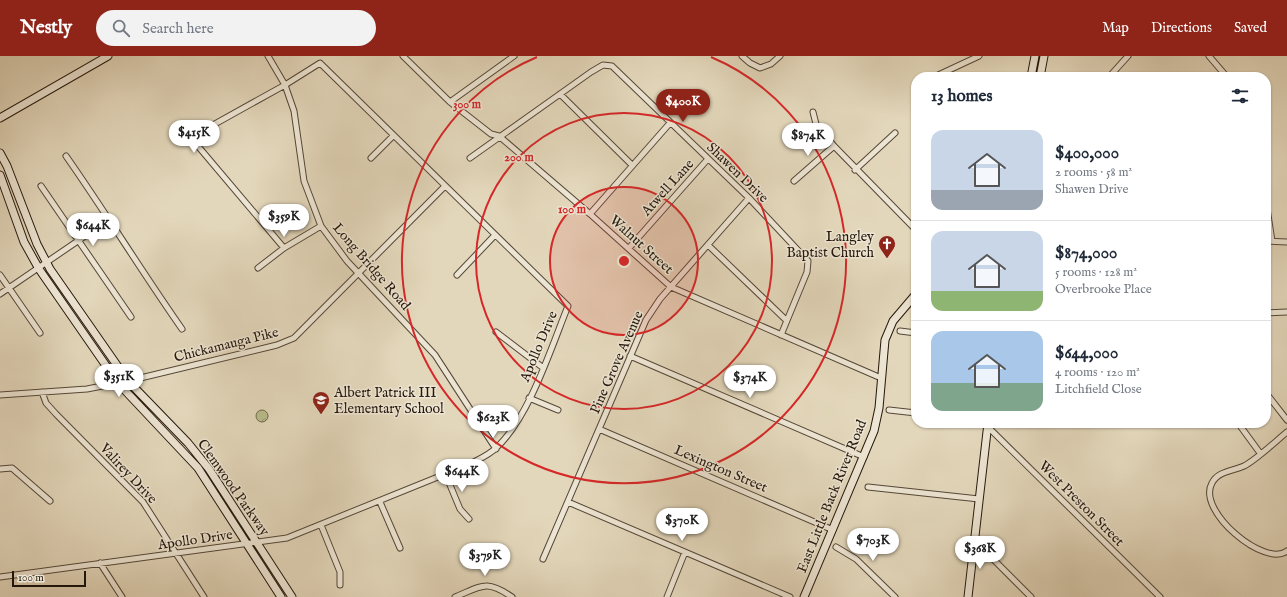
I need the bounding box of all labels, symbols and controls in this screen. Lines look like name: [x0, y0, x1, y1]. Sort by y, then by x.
search box: [96, 10, 376, 46]
text: Nestly: [20, 16, 72, 40]
icon: search: [110, 17, 132, 39]
text: Search here: [142, 19, 214, 38]
text: Map: [1102, 19, 1129, 37]
text: Directions: [1151, 19, 1212, 37]
text: Saved: [1234, 19, 1267, 37]
icon: filters: [1229, 85, 1251, 107]
text: 13 homes: [931, 86, 992, 107]
pin: $400K: [655, 89, 711, 123]
text: $400K: [665, 93, 701, 110]
text: 300 m: [453, 97, 482, 112]
pin: $415K: [166, 120, 222, 154]
pin: $874K: [780, 123, 836, 157]
text: $415K: [178, 124, 210, 141]
text: $874K: [791, 127, 825, 144]
street label: Shawen Drive: [703, 139, 772, 207]
text: $400,000: [1055, 143, 1119, 164]
icon: home: [963, 146, 1011, 194]
text: 200 m: [504, 150, 534, 165]
street label: Atwell Lane: [637, 155, 698, 221]
text: 2 rooms · 58 m²: [1055, 164, 1132, 181]
text: Shawen Drive: [1055, 181, 1129, 198]
text: 100 m: [558, 202, 587, 217]
pin: $359K: [256, 204, 312, 238]
text: $359K: [268, 208, 300, 225]
street label: Walnut Street: [606, 211, 677, 278]
pin: $644K: [65, 213, 121, 247]
text: $644K: [76, 217, 110, 234]
street label: Long Bridge Road: [328, 219, 414, 314]
place label: Langley Baptist Church: [787, 228, 875, 262]
church icon: Langley Baptist Church: [877, 234, 897, 259]
text: $874,000: [1055, 243, 1117, 264]
icon: home: [963, 247, 1011, 295]
centre of rings: [617, 254, 631, 268]
text: 5 rooms · 128 m²: [1055, 264, 1137, 281]
text: Overbrooke Place: [1055, 281, 1152, 298]
street label: Apollo Drive: [516, 308, 562, 386]
street label: Pine Grove Avenue: [586, 308, 648, 417]
street label: Chickamauga Pike: [172, 323, 281, 367]
text: $644,000: [1055, 343, 1118, 364]
icon: home: [963, 347, 1011, 395]
pin: $351K: [91, 364, 147, 398]
text: 4 rooms · 120 m²: [1055, 364, 1140, 381]
pin: $374K: [722, 365, 778, 399]
text: $351K: [103, 368, 135, 385]
text: $374K: [733, 369, 767, 386]
text: Litchfield Close: [1055, 381, 1142, 398]
place label: Albert Patrick III Elementary School: [333, 384, 444, 418]
school or university icon: Albert Patrick III Elementary School: [311, 390, 331, 415]
pin: $623K: [465, 405, 521, 439]
text: $623K: [476, 409, 510, 426]
street label: East Little Back River Road: [793, 417, 871, 576]
street label: Clemwood Parkway: [193, 436, 273, 540]
street label: Valirey Drive: [95, 439, 161, 508]
street label: Lexington Street: [671, 441, 770, 497]
street label: West Preston Street: [1035, 457, 1128, 551]
pin: $644K: [434, 459, 490, 493]
text: $644K: [445, 463, 479, 480]
pin: $370K: [654, 508, 710, 542]
text: $370K: [665, 512, 699, 529]
street label: Apollo Drive: [156, 526, 234, 554]
pin: $703K: [845, 528, 901, 562]
text: $703K: [856, 532, 890, 549]
pin: $368K: [952, 536, 1008, 570]
text: $368K: [964, 540, 996, 557]
pin: $379K: [457, 543, 513, 577]
text: $379K: [468, 547, 502, 564]
scale bar: [12, 569, 86, 588]
text: 100 m: [18, 571, 44, 585]

